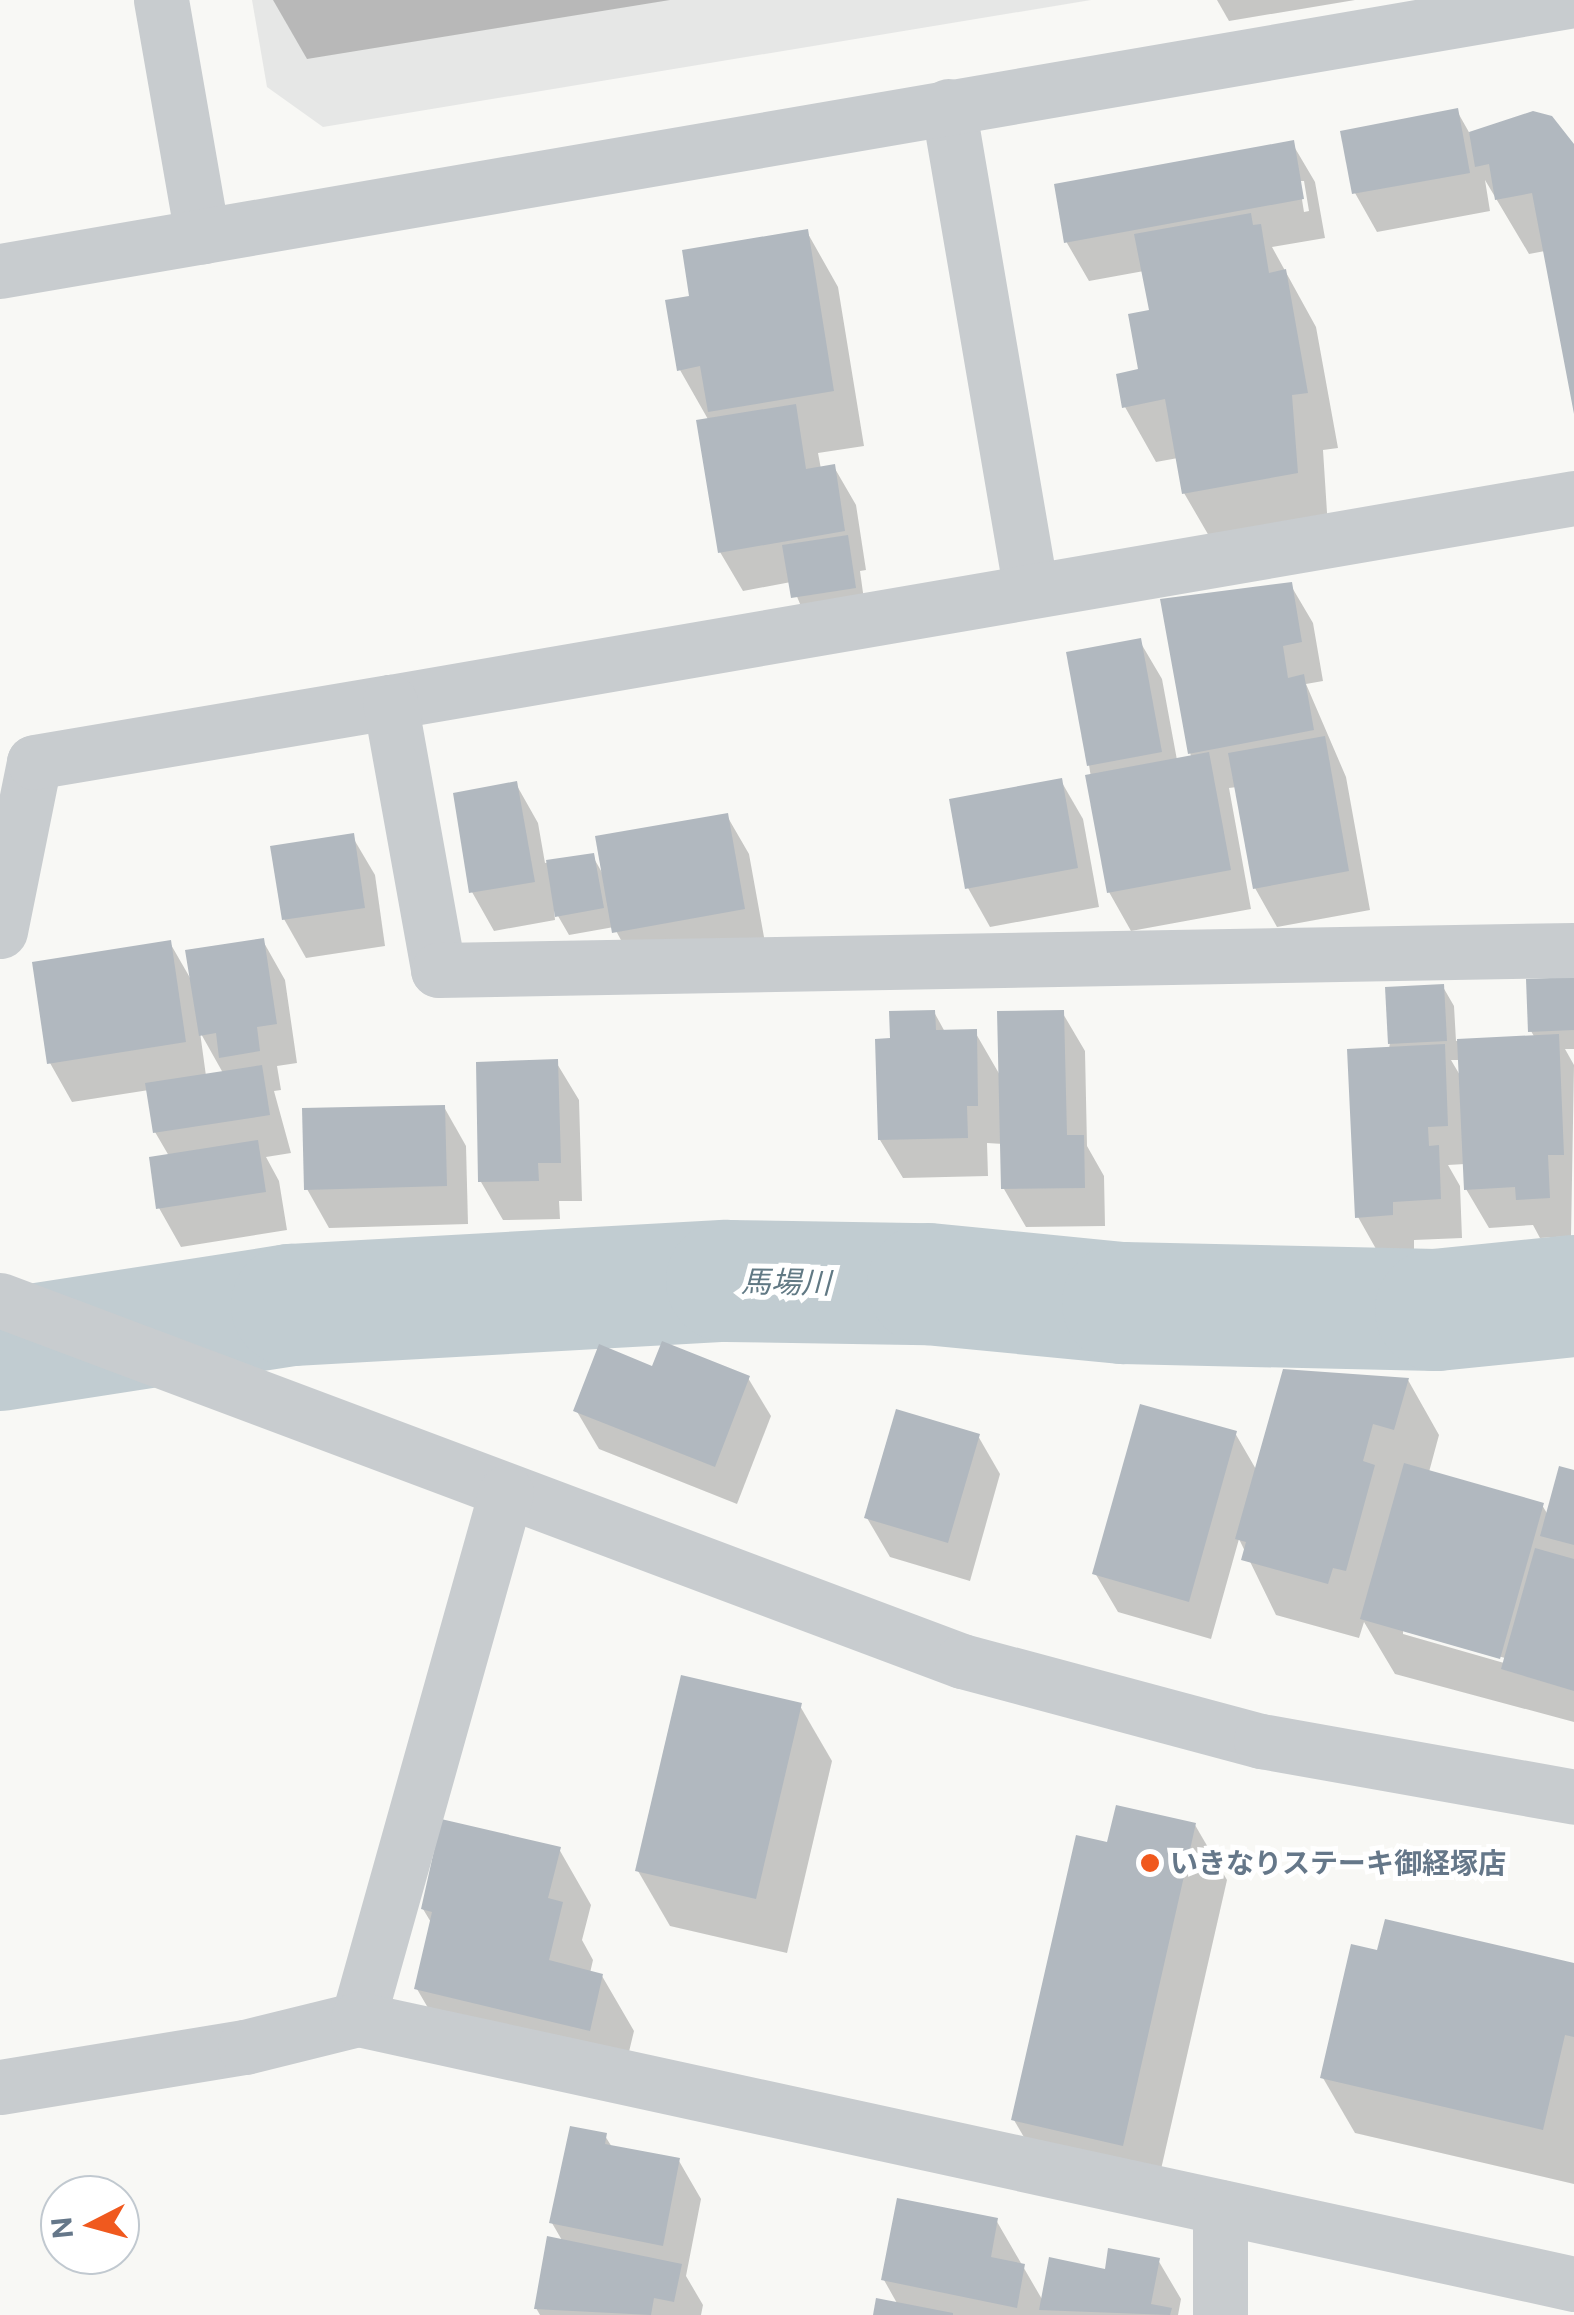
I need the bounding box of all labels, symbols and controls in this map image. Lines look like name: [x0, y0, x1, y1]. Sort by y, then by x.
water label: 馬場川: [741, 1263, 831, 1301]
place label: いきなりステーキ御経塚店: [1170, 1846, 1506, 1880]
marker: いきなりステーキ御経塚店: [1139, 1852, 1161, 1874]
north arrow: [40, 2175, 140, 2275]
text: N: [44, 2215, 79, 2241]

